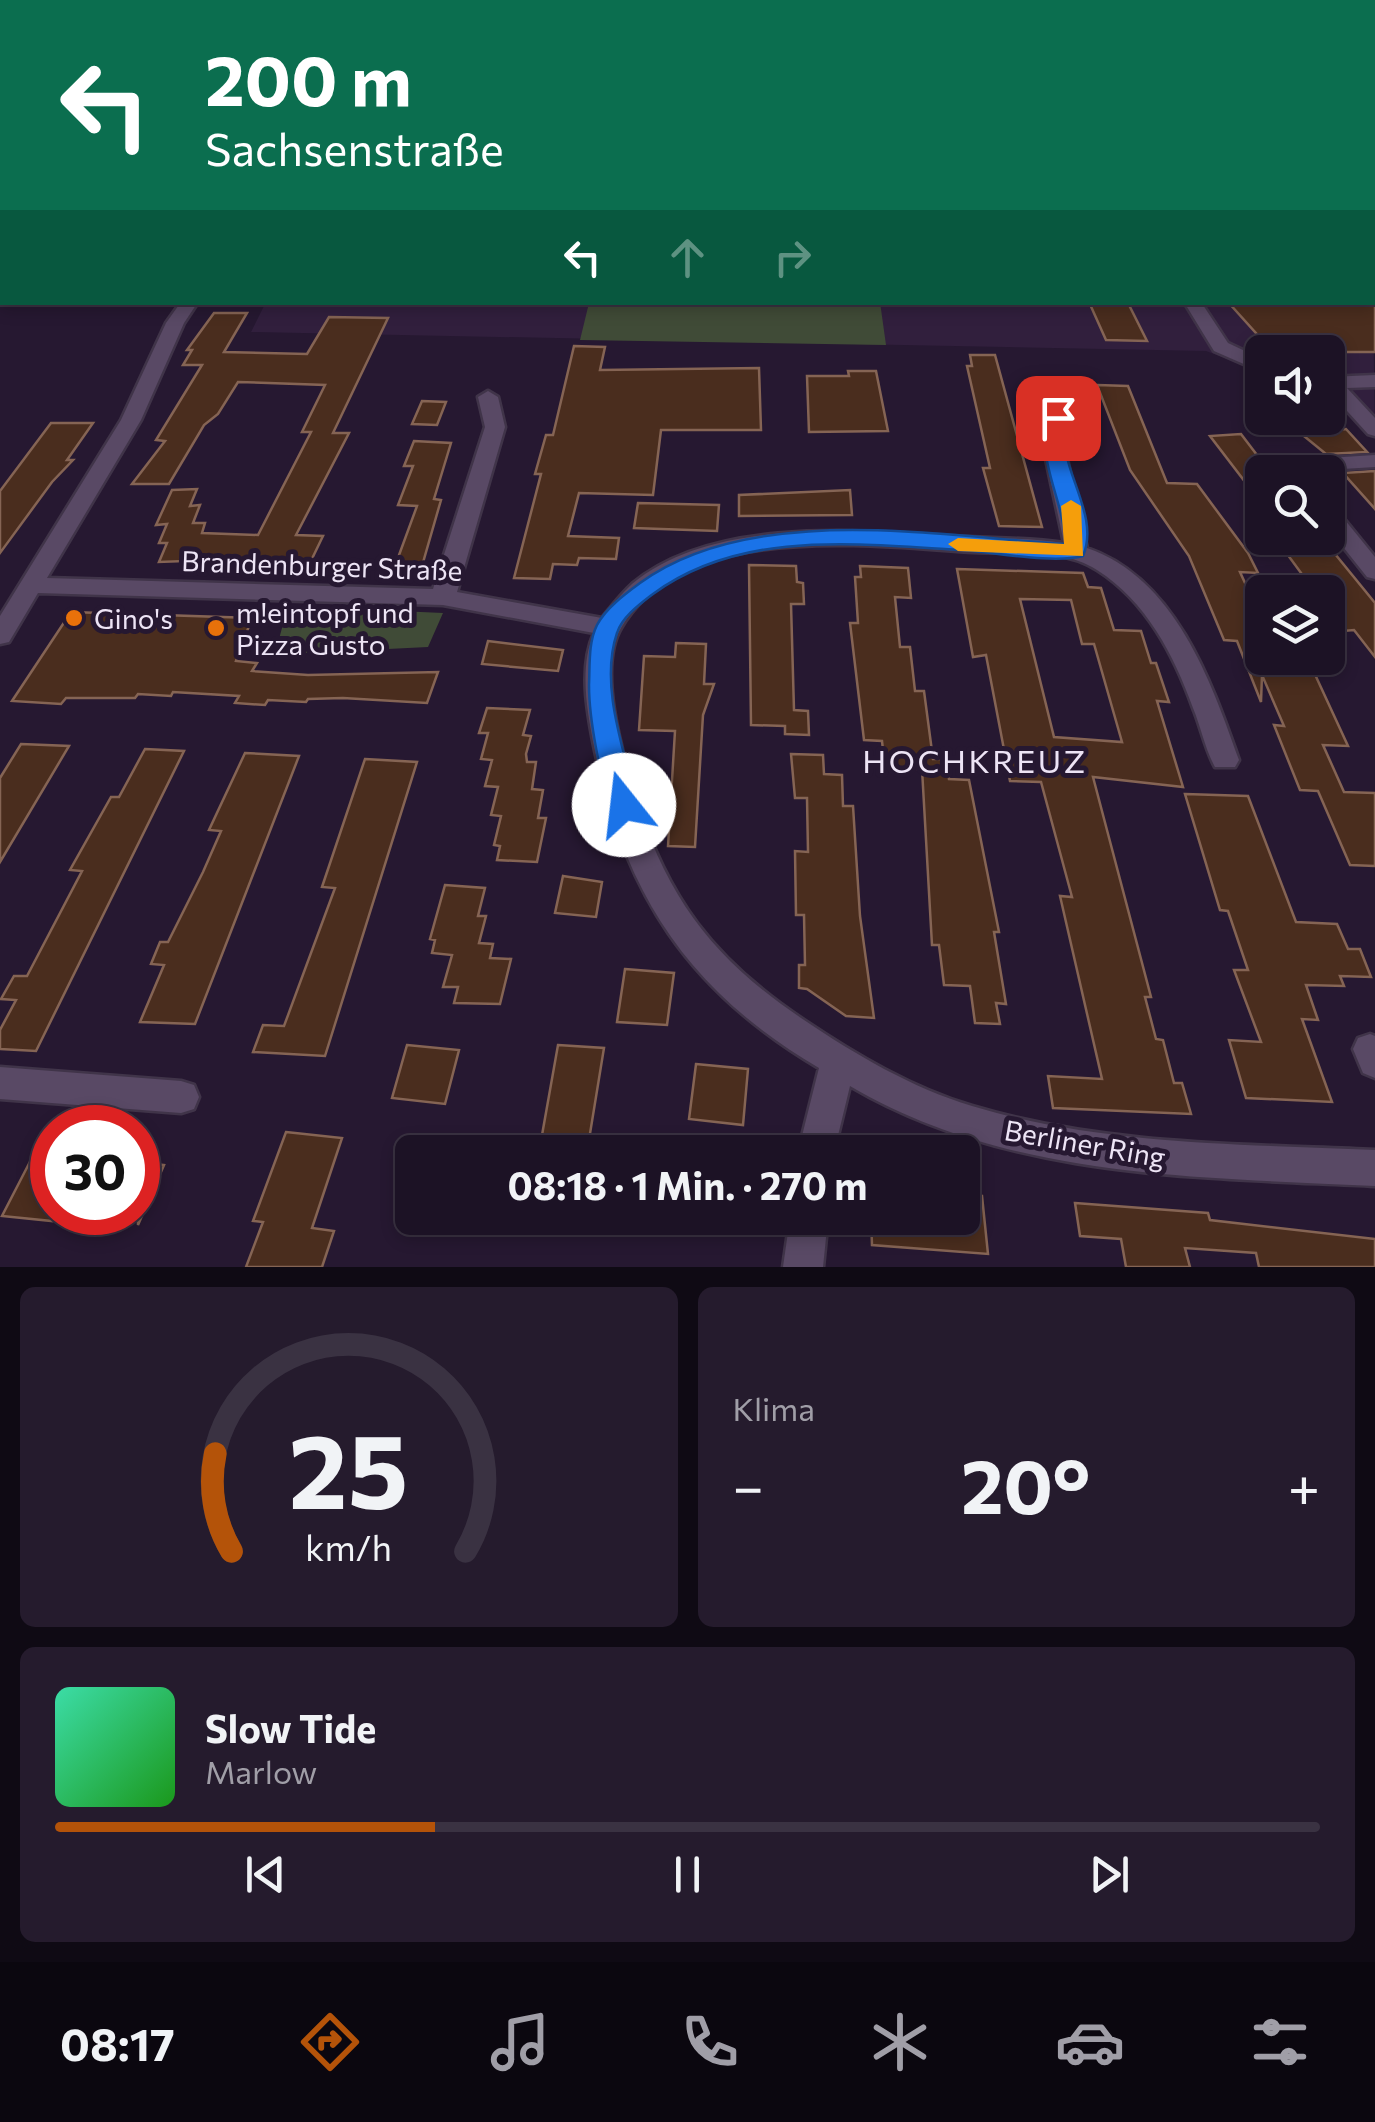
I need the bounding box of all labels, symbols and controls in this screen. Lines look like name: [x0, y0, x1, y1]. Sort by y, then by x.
text: 200 m: [205, 35, 412, 120]
icon: left: [40, 40, 170, 170]
text: Sachsenstraße: [205, 120, 504, 175]
icon: left: [555, 230, 610, 285]
icon: ahead: [660, 230, 715, 285]
icon: right: [765, 230, 820, 285]
map controls: [1245, 335, 1345, 675]
button: sound: [1245, 335, 1345, 435]
pin: [1016, 376, 1101, 461]
icon: arrive: [1031, 391, 1086, 446]
button: search: [1245, 455, 1345, 555]
street label: Brandenburger Straße: [181, 543, 463, 587]
button: layers: [1245, 575, 1345, 675]
place label: m!eintopf und Pizza Gusto: [236, 595, 414, 661]
place label: Gino's: [94, 601, 173, 635]
marker: Gino's: [63, 607, 85, 629]
marker: m!eintopf und Pizza Gusto: [205, 617, 227, 639]
district label: HOCHKREUZ: [862, 740, 1088, 780]
position arrow: [572, 753, 676, 857]
speed limit sign: 30: [30, 1105, 160, 1235]
street label: Berliner Ring: [1002, 1112, 1168, 1174]
text: 08:18 · 1 Min. · 270 m: [507, 1161, 868, 1208]
text: Klima: [733, 1388, 815, 1428]
text: 25: [289, 1403, 409, 1530]
text: 20°: [961, 1438, 1090, 1529]
text: −: [733, 1451, 764, 1518]
text: +: [1288, 1451, 1320, 1518]
text: km/h: [305, 1525, 392, 1568]
text: Slow Tide: [205, 1704, 376, 1751]
text: Marlow: [205, 1751, 317, 1791]
icon: previous: [238, 1847, 293, 1902]
icon: pause: [660, 1847, 715, 1902]
icon: next: [1082, 1847, 1137, 1902]
icon: directions: [295, 2007, 365, 2077]
icon: music: [485, 2007, 555, 2077]
icon: phone: [675, 2007, 745, 2077]
icon: climate: [865, 2007, 935, 2077]
icon: car: [1055, 2007, 1125, 2077]
icon: filters: [1245, 2007, 1315, 2077]
text: 08:17: [60, 2015, 175, 2070]

